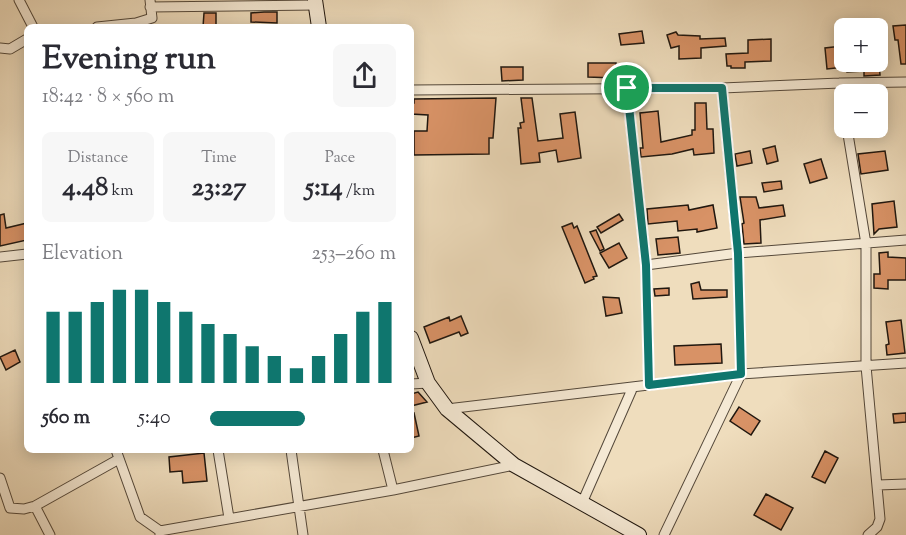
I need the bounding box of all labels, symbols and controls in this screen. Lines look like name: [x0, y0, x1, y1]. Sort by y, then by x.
map controls: [834, 18, 888, 138]
button: +: [834, 18, 888, 72]
text: Evening run: [42, 36, 216, 84]
button: share: [333, 44, 396, 107]
pin: [601, 62, 652, 113]
icon: arrive: [610, 71, 643, 104]
text: 18:42 · 8 × 560 m: [42, 83, 174, 112]
button: −: [834, 84, 888, 138]
text: Distance: [68, 147, 128, 170]
text: Time: [201, 147, 237, 170]
text: Pace: [325, 147, 355, 170]
text: 4.48: [62, 170, 108, 207]
text: 23:27: [192, 170, 246, 207]
text: 5:14: [305, 170, 343, 207]
text: km: [108, 180, 134, 203]
text: /km: [343, 180, 375, 203]
text: Elevation: [42, 240, 123, 269]
text: 253–260 m: [311, 240, 396, 269]
text: 560 m: [42, 404, 90, 433]
text: 5:40: [138, 404, 171, 433]

